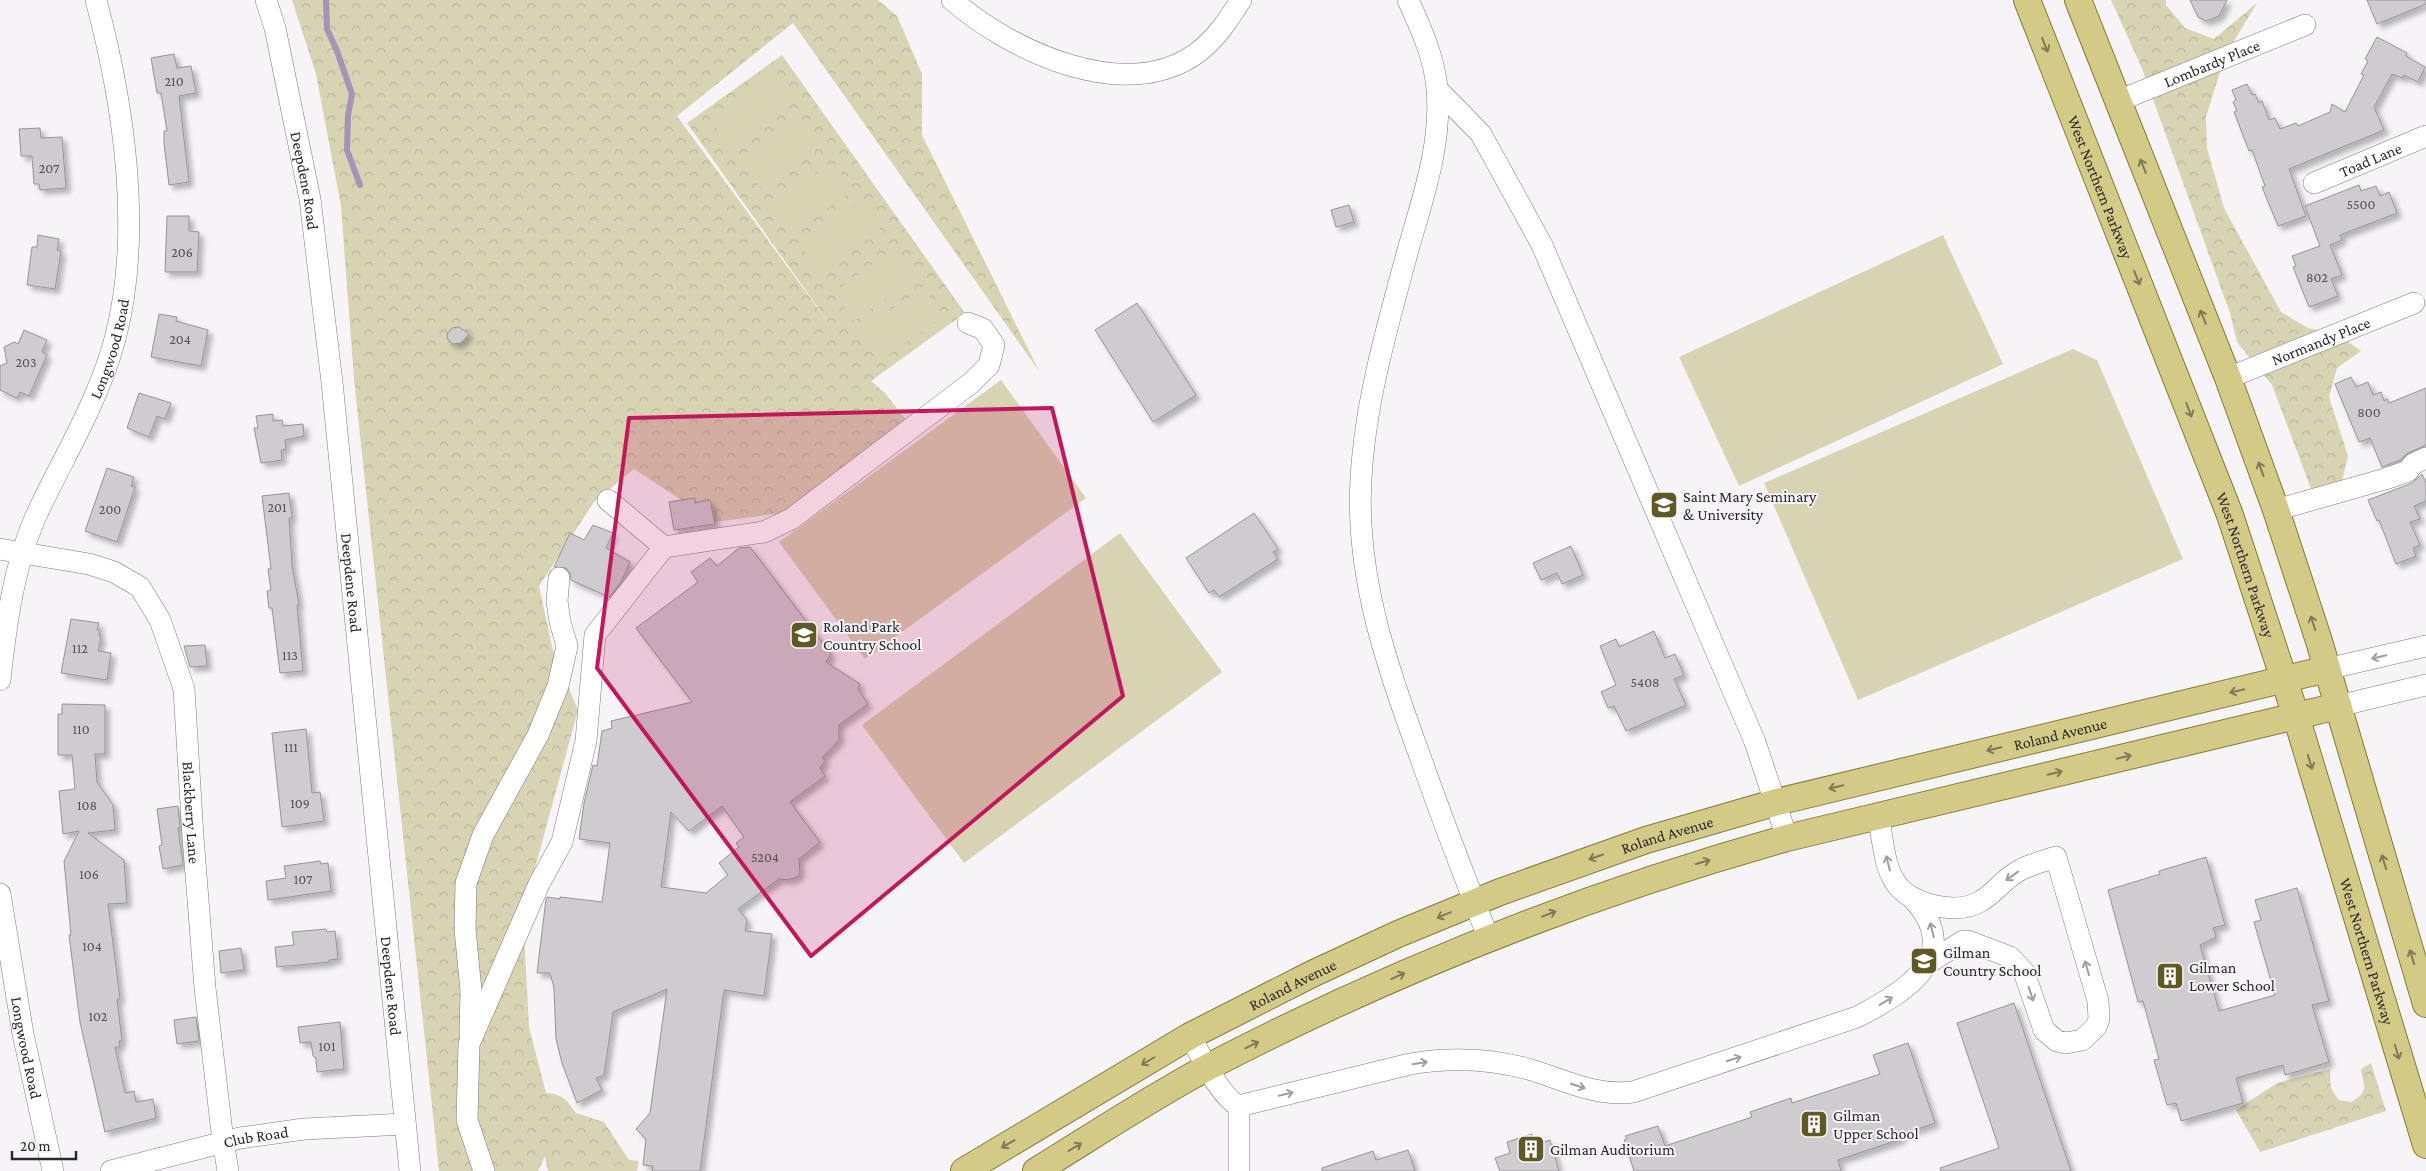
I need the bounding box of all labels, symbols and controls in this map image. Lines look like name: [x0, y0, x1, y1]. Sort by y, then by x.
street label: Lombardy Place: [2161, 36, 2262, 90]
one-way arrow: [2040, 37, 2050, 52]
house number: 210: [164, 73, 184, 89]
street label: West Northern Parkway: [2065, 113, 2137, 262]
street label: Deepdene Road: [288, 130, 322, 231]
street label: Toad Lane: [2337, 139, 2404, 180]
one-way arrow: [2138, 159, 2148, 174]
house number: 207: [39, 160, 60, 176]
house number: 5500: [2347, 196, 2376, 212]
house number: 206: [171, 244, 193, 260]
one-way arrow: [2133, 269, 2142, 285]
house number: 802: [2306, 269, 2328, 285]
street label: Longwood Road: [86, 297, 132, 401]
one-way arrow: [2198, 310, 2208, 325]
street label: Normandy Place: [2269, 313, 2373, 368]
house number: 204: [169, 331, 191, 347]
house number: 203: [15, 354, 37, 370]
one-way arrow: [2184, 402, 2194, 417]
house number: 800: [2357, 404, 2381, 420]
one-way arrow: [2256, 462, 2265, 477]
place label: Saint Mary Seminary & University: [1683, 488, 1817, 524]
school or university icon: Saint Mary Seminary & University: [1649, 490, 1679, 520]
street label: West Northern Parkway: [2213, 490, 2278, 641]
house number: 201: [267, 499, 287, 515]
house number: 200: [99, 501, 121, 517]
street label: Deepdene Road: [338, 532, 365, 634]
one-way arrow: [2308, 615, 2317, 631]
place label: Roland Park Country School: [823, 618, 921, 654]
school or university icon: Roland Park Country School: [789, 620, 819, 650]
house number: 112: [72, 640, 88, 656]
house number: 113: [282, 647, 298, 663]
one-way arrow: [2371, 653, 2387, 662]
house number: 5408: [1630, 674, 1660, 690]
one-way arrow: [2229, 687, 2245, 696]
street label: Roland Avenue: [2012, 714, 2109, 753]
house number: 110: [72, 721, 90, 737]
house number: 111: [284, 739, 298, 755]
one-way arrow: [1986, 745, 2002, 754]
one-way arrow: [2116, 752, 2132, 761]
one-way arrow: [2306, 754, 2315, 770]
street label: Blackberry Lane: [180, 761, 204, 864]
one-way arrow: [2046, 768, 2062, 777]
one-way arrow: [1828, 783, 1844, 792]
house number: 109: [290, 795, 310, 811]
house number: 108: [77, 797, 97, 813]
street label: Roland Avenue: [1619, 812, 1715, 857]
house number: 5204: [751, 849, 779, 865]
one-way arrow: [1589, 853, 1605, 862]
one-way arrow: [2378, 854, 2388, 870]
one-way arrow: [1883, 855, 1892, 871]
one-way arrow: [1694, 856, 1710, 866]
house number: 106: [79, 866, 99, 882]
house number: 107: [294, 871, 313, 887]
one-way arrow: [2005, 871, 2019, 881]
street label: West Northern Parkway: [2337, 876, 2398, 1028]
one-way arrow: [1541, 909, 1556, 918]
one-way arrow: [1437, 910, 1452, 920]
one-way arrow: [1927, 923, 1936, 939]
street label: Deepdene Road: [378, 935, 405, 1037]
house number: 104: [82, 938, 102, 954]
place label: Gilman Country School: [1943, 944, 2041, 980]
school or university icon: Gilman Country School: [1909, 946, 1939, 976]
one-way arrow: [2407, 950, 2417, 966]
street label: Roland Avenue: [1246, 956, 1339, 1013]
place label: Gilman Lower School: [2189, 959, 2275, 994]
one-way arrow: [2082, 960, 2092, 976]
building icon: Gilman Lower School: [2155, 961, 2185, 991]
one-way arrow: [1390, 970, 1405, 980]
one-way arrow: [2027, 985, 2036, 1001]
street label: Longwood Road: [9, 995, 46, 1101]
one-way arrow: [1878, 996, 1892, 1006]
house number: 102: [88, 1008, 108, 1024]
house number: 101: [318, 1038, 336, 1054]
one-way arrow: [1244, 1040, 1259, 1050]
one-way arrow: [2393, 1043, 2403, 1059]
one-way arrow: [1726, 1054, 1742, 1063]
one-way arrow: [1141, 1056, 1155, 1066]
one-way arrow: [1411, 1057, 1427, 1067]
one-way arrow: [1570, 1081, 1586, 1091]
one-way arrow: [1277, 1089, 1293, 1098]
place label: Gilman Upper School: [1833, 1107, 1919, 1143]
building icon: Gilman Upper School: [1799, 1109, 1829, 1139]
street label: Club Road: [221, 1123, 290, 1150]
scale bar: [12, 1128, 76, 1160]
building icon: Gilman Auditorium: [1516, 1134, 1546, 1164]
text: 20 m: [20, 1138, 51, 1154]
one-way arrow: [1002, 1139, 1016, 1149]
place label: Gilman Auditorium: [1550, 1141, 1675, 1158]
one-way arrow: [1067, 1142, 1081, 1152]

